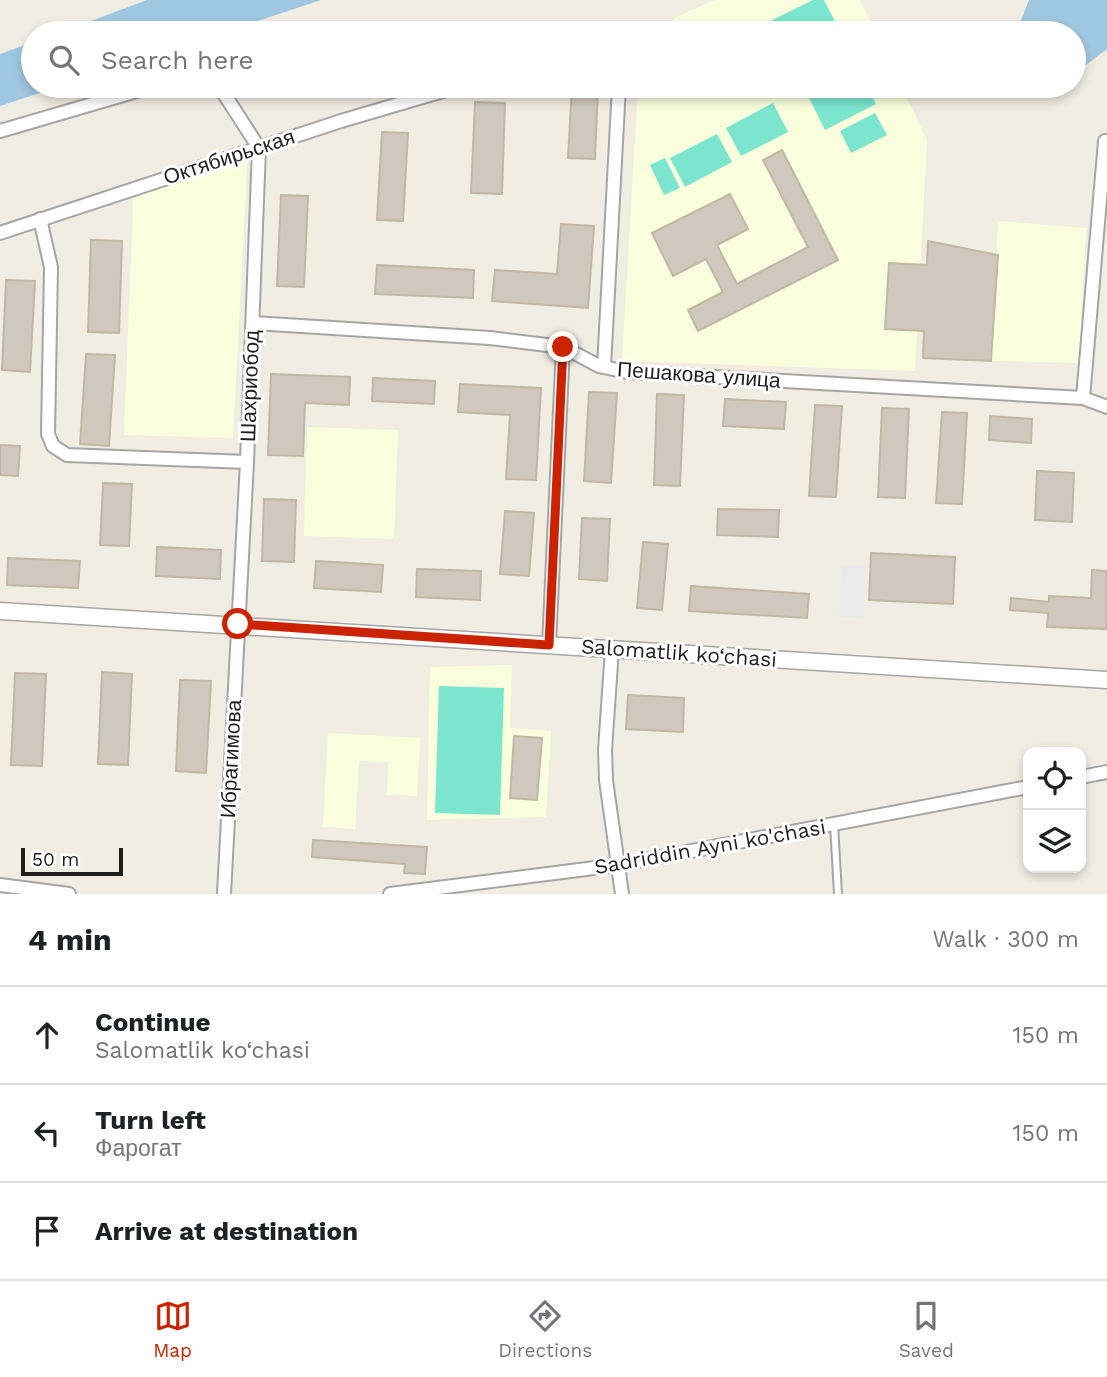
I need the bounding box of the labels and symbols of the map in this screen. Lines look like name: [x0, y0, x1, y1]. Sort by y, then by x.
street label: Октябирьская: [160, 124, 298, 189]
street label: Шахриобод: [235, 330, 264, 442]
route end: [547, 331, 578, 362]
street label: Пешакова улица: [616, 356, 782, 393]
route start: [222, 608, 253, 639]
street label: Salomatlik ko‘chasi: [580, 633, 778, 672]
street label: Ибрагимова: [215, 699, 246, 819]
street label: Sadriddin Ayni ko'chasi: [592, 814, 828, 879]
scale bar: [21, 845, 122, 877]

